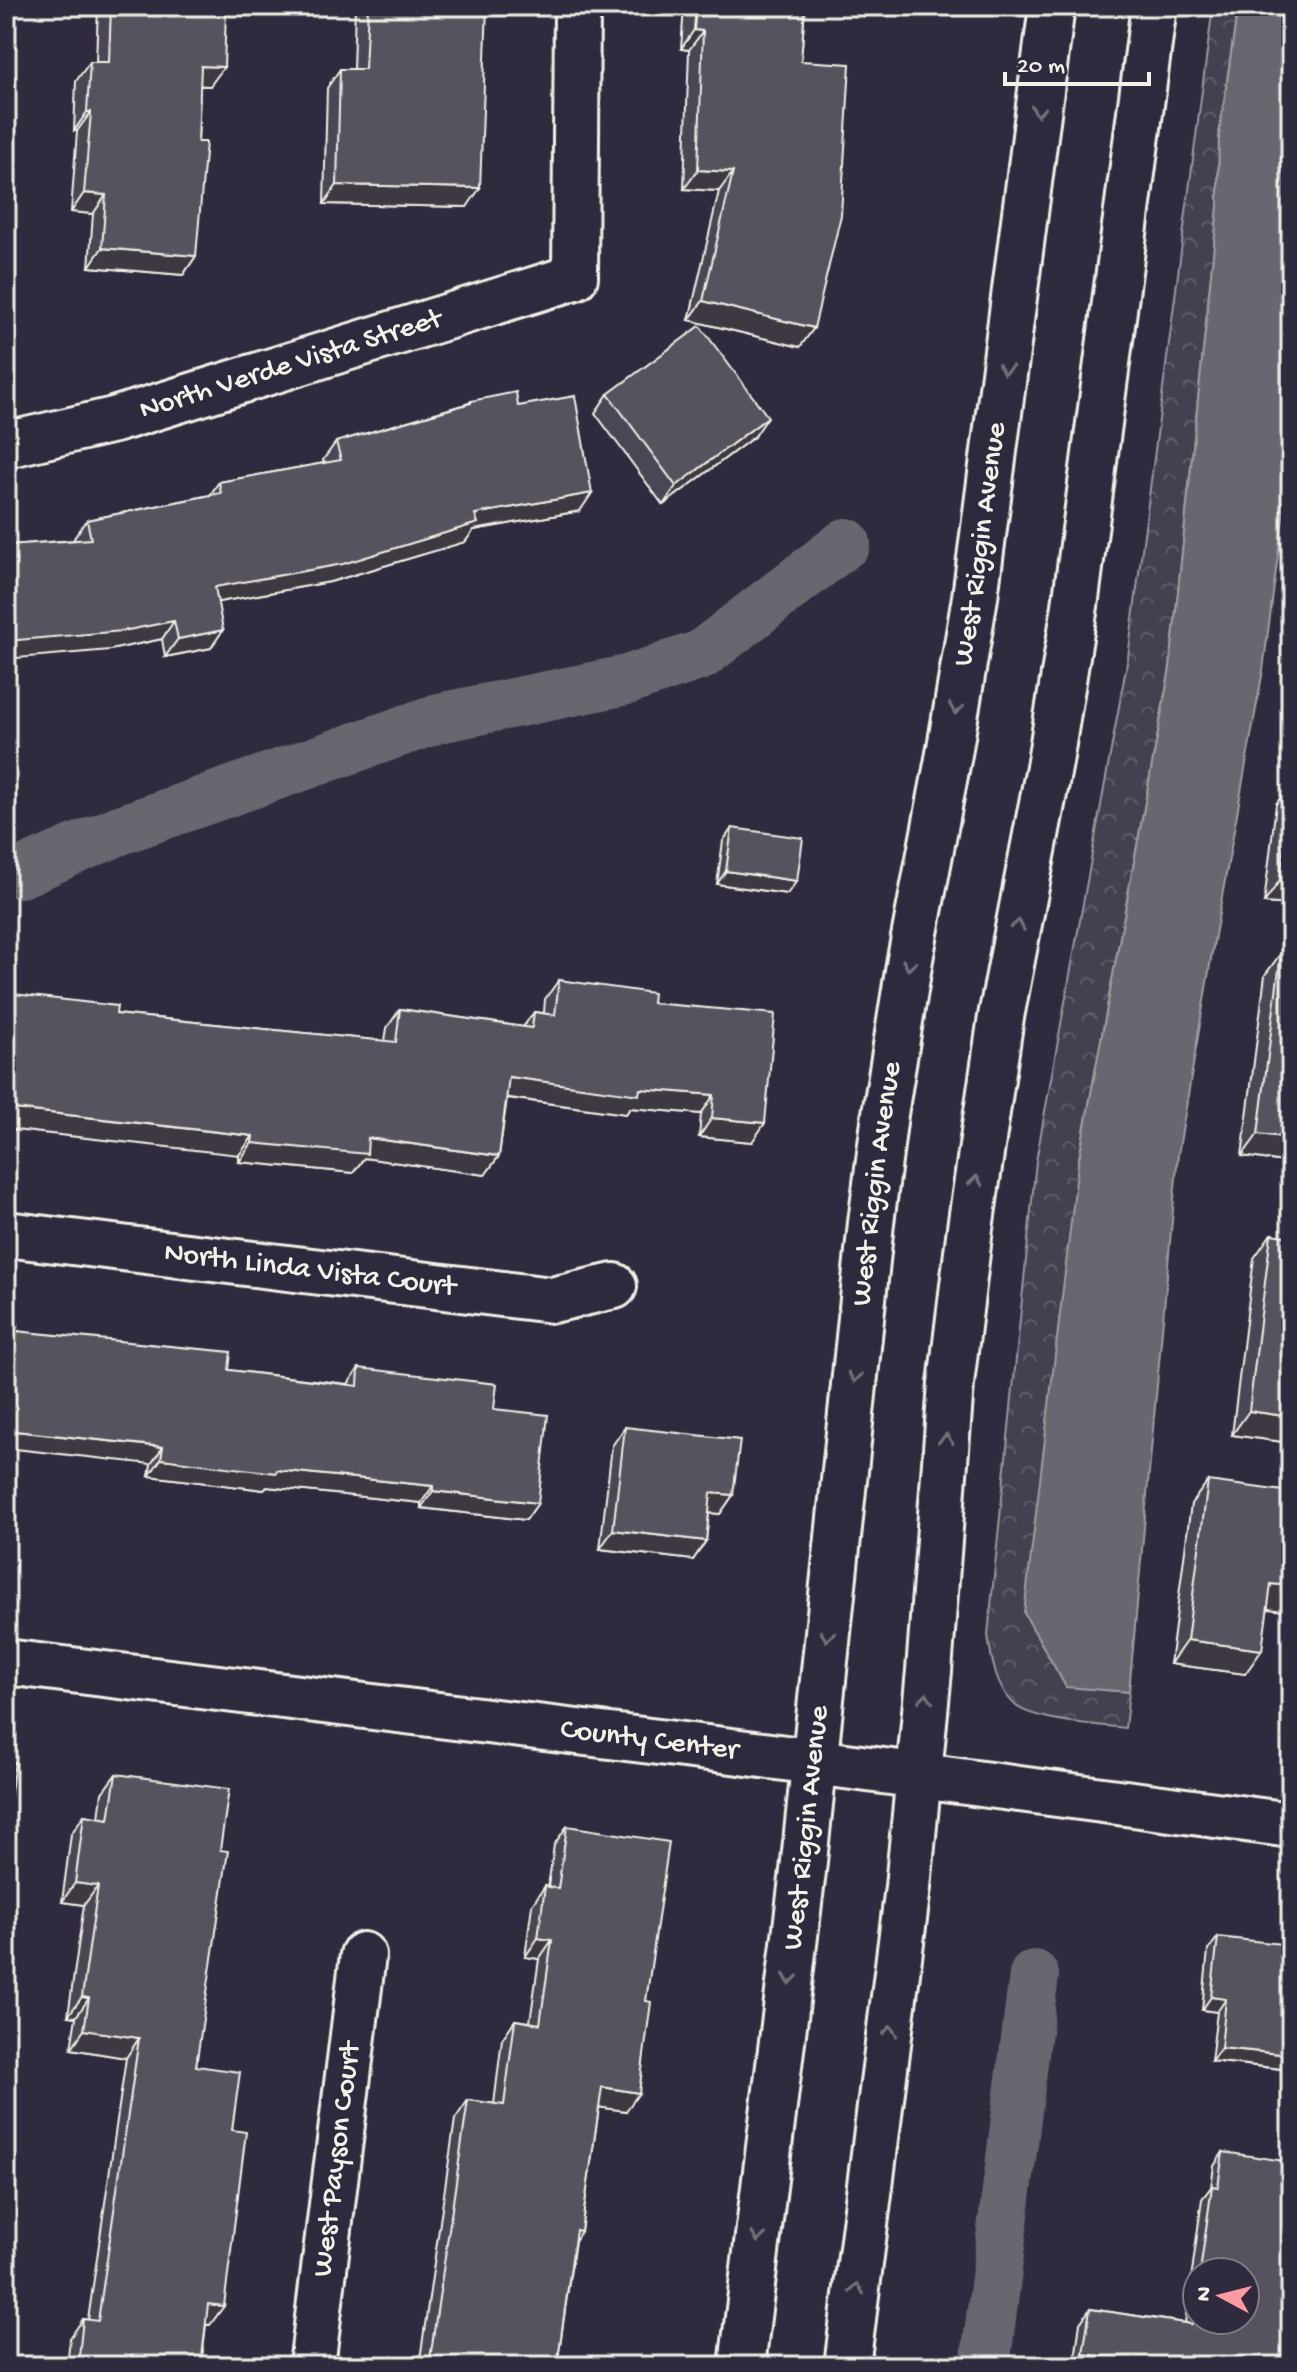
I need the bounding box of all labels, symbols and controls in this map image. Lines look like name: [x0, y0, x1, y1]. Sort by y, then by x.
scale bar: [1005, 36, 1149, 86]
text: 20 m: [1017, 53, 1065, 82]
one-way arrow: [1030, 105, 1047, 118]
street label: North Verde Vista Street: [135, 301, 449, 428]
one-way arrow: [997, 363, 1014, 376]
street label: West Riggin Avenue: [946, 420, 1015, 669]
one-way arrow: [949, 703, 966, 716]
one-way arrow: [1009, 918, 1026, 931]
one-way arrow: [901, 958, 918, 972]
street label: West Riggin Avenue: [845, 1059, 911, 1308]
one-way arrow: [967, 1174, 984, 1188]
street label: North Linda Vista Court: [162, 1236, 460, 1306]
one-way arrow: [847, 1371, 864, 1384]
one-way arrow: [937, 1432, 954, 1445]
one-way arrow: [819, 1630, 836, 1643]
one-way arrow: [918, 1692, 935, 1705]
street label: West Riggin Avenue: [776, 1703, 838, 1952]
street label: County Center: [558, 1713, 743, 1769]
one-way arrow: [781, 1972, 798, 1985]
one-way arrow: [881, 2024, 898, 2038]
street label: West Payson Court: [306, 2038, 370, 2279]
one-way arrow: [750, 2231, 767, 2244]
north arrow: [1181, 2256, 1261, 2336]
one-way arrow: [848, 2282, 865, 2296]
text: N: [1191, 2285, 1219, 2303]

